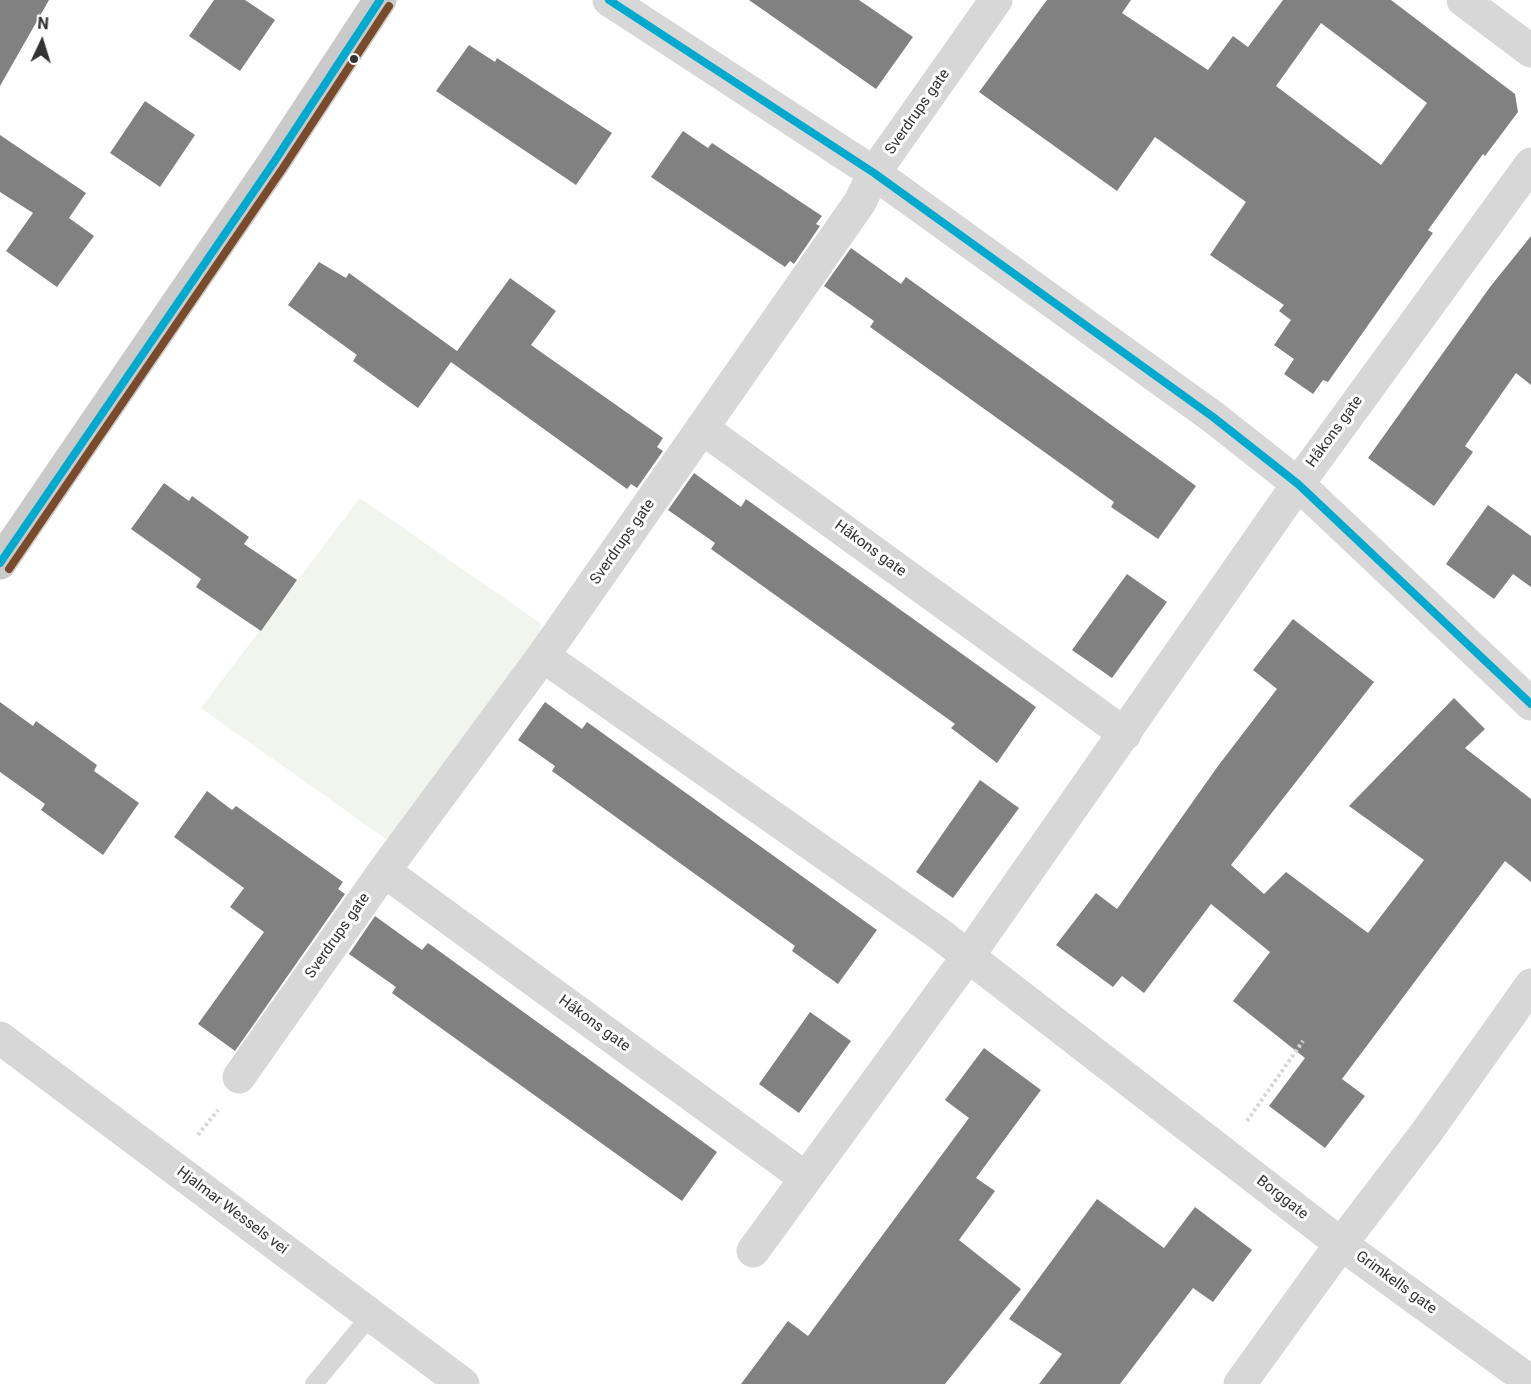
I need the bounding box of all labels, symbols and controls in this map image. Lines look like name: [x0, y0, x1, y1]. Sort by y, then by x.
north arrow: [12, 12, 72, 72]
text: N: [37, 14, 50, 33]
unlabelled marker: [348, 53, 360, 65]
street label: Sverdrups gate: [882, 66, 954, 158]
street label: Håkons gate: [1303, 393, 1367, 471]
street label: Sverdrups gate: [587, 496, 659, 588]
street label: Håkons gate: [831, 517, 909, 581]
street label: Sverdrups gate: [302, 890, 374, 982]
street label: Håkons gate: [555, 992, 633, 1056]
street label: Hjalmar Wessels vei: [173, 1163, 291, 1259]
street label: Borggate: [1253, 1172, 1311, 1224]
street label: Grimkells gate: [1352, 1248, 1440, 1318]

